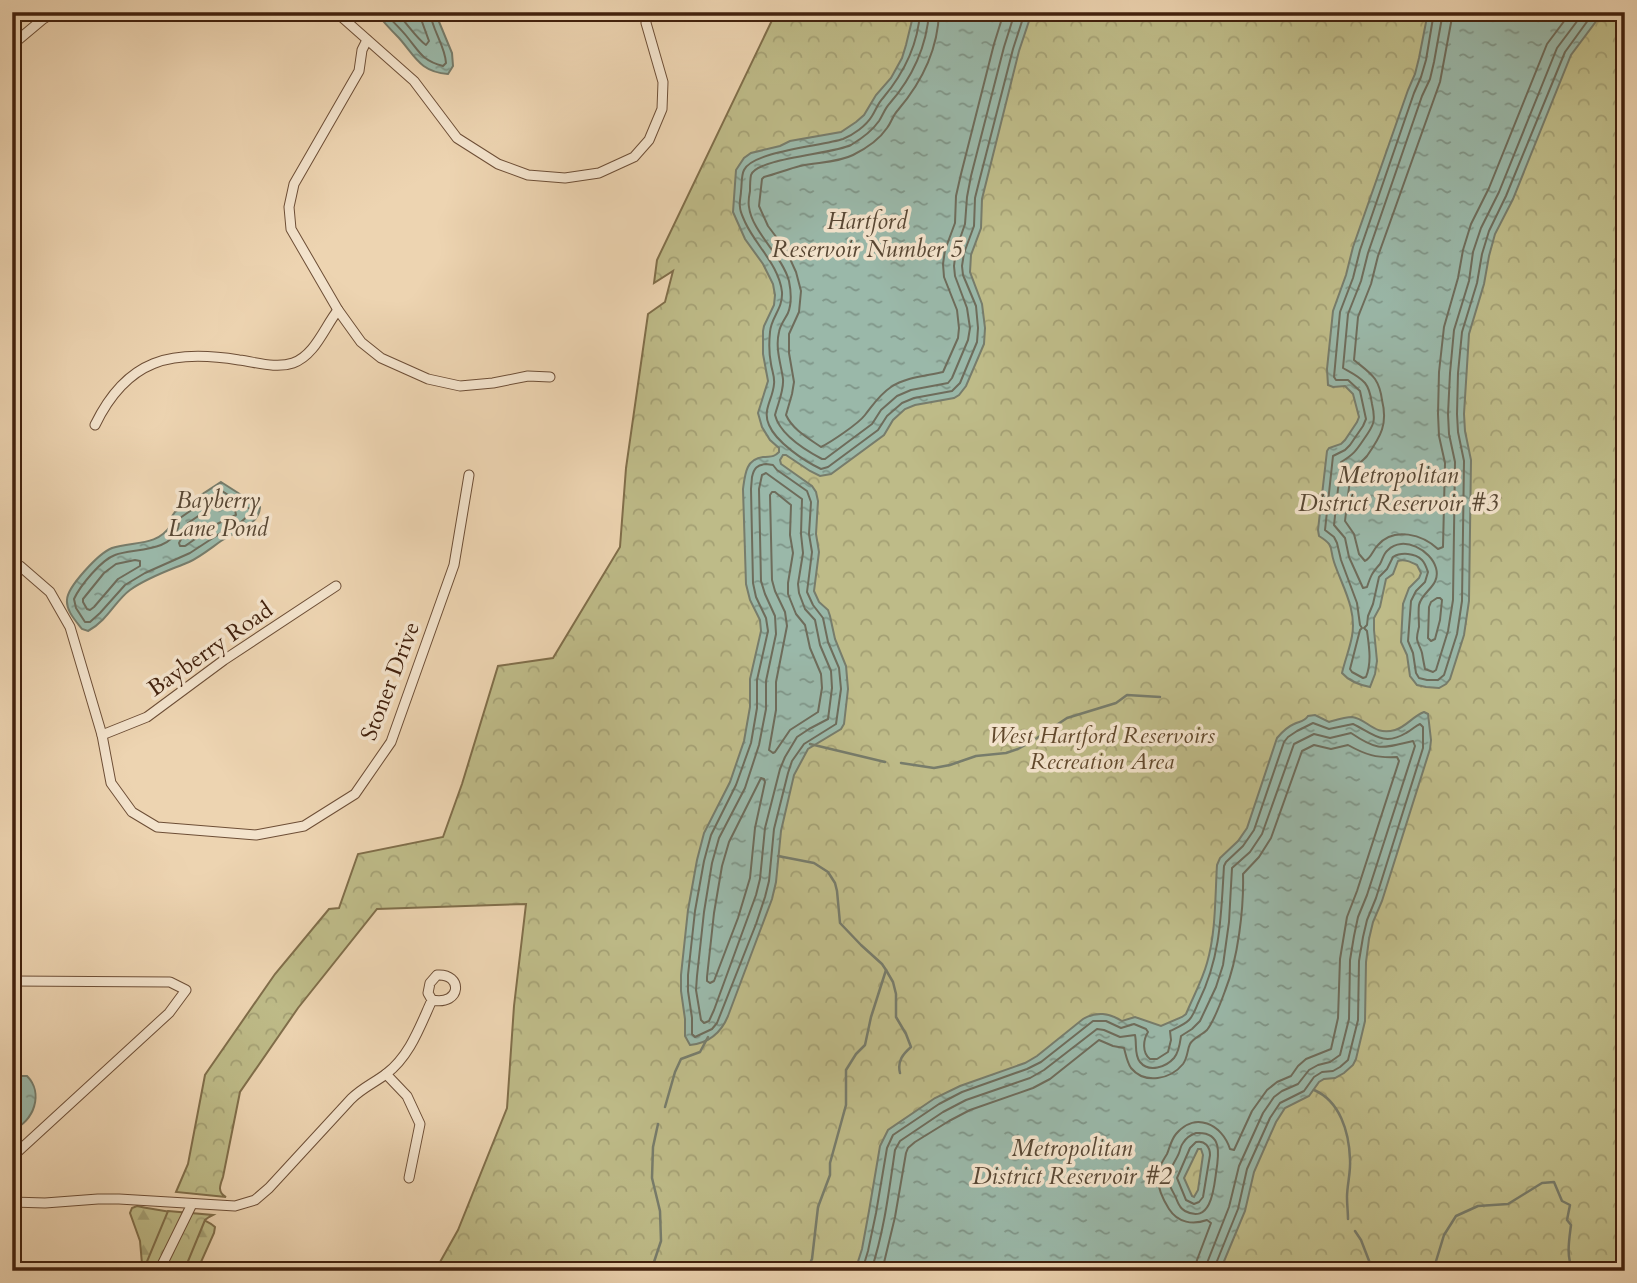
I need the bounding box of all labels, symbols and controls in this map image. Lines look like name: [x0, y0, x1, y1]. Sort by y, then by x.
water label: Hartford Reservoir Number 5: [772, 205, 963, 266]
water label: Metropolitan District Reservoir #3: [1298, 459, 1499, 520]
water label: Bayberry Lane Pond: [168, 484, 270, 545]
street label: Bayberry Road: [141, 594, 279, 704]
street label: Stoner Drive: [353, 617, 427, 745]
park label: West Hartford Reservoirs Recreation Area: [989, 720, 1215, 777]
water label: Metropolitan District Reservoir #2: [972, 1132, 1173, 1193]

